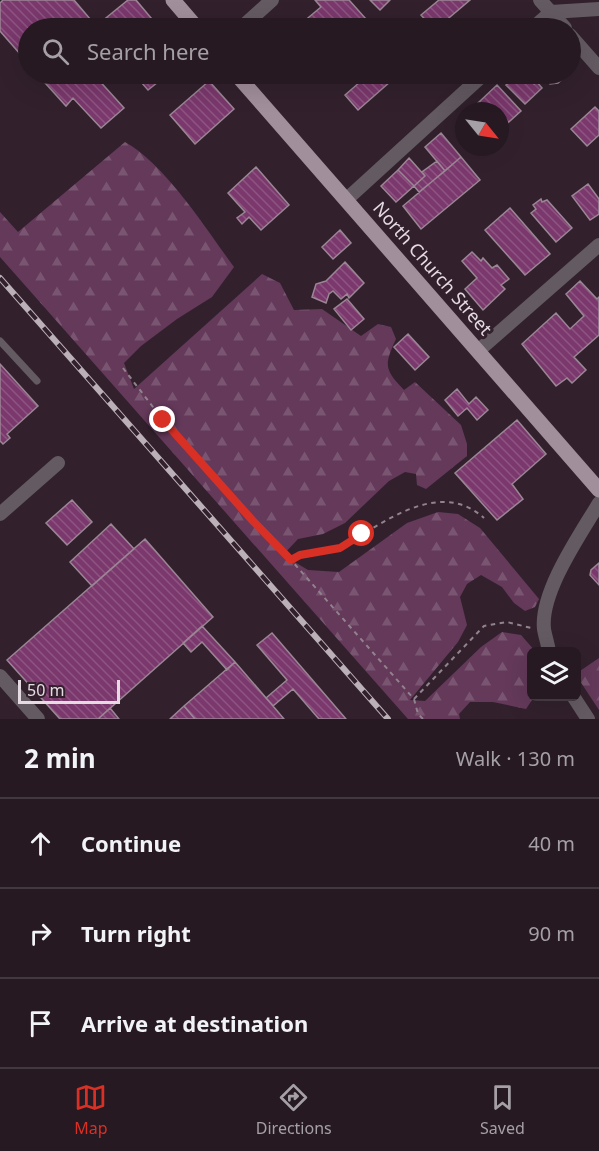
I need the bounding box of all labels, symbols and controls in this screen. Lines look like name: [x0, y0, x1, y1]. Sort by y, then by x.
search box: [18, 18, 581, 84]
icon: search: [39, 35, 72, 68]
text: Search here: [87, 36, 209, 66]
north arrow: [455, 102, 509, 156]
street label: North Church Street: [368, 196, 498, 340]
route end: [149, 406, 175, 432]
route start: [348, 520, 374, 546]
map controls: [527, 647, 581, 701]
button: layers: [527, 647, 581, 701]
scale bar: [18, 677, 120, 704]
text: 50 m: [27, 679, 64, 701]
text: 2 min: [24, 740, 96, 776]
text: Walk · 130 m: [456, 745, 575, 772]
icon: ahead: [24, 827, 57, 860]
text: Continue: [81, 828, 181, 858]
text: 40 m: [528, 830, 575, 857]
icon: right: [24, 917, 57, 950]
text: Turn right: [81, 918, 191, 948]
text: 90 m: [528, 920, 575, 947]
icon: arrive: [24, 1007, 57, 1040]
text: Arrive at destination: [81, 1008, 308, 1038]
tab: Map: [74, 1081, 107, 1139]
tab: Directions: [256, 1081, 332, 1139]
tab: Saved: [480, 1081, 525, 1139]

